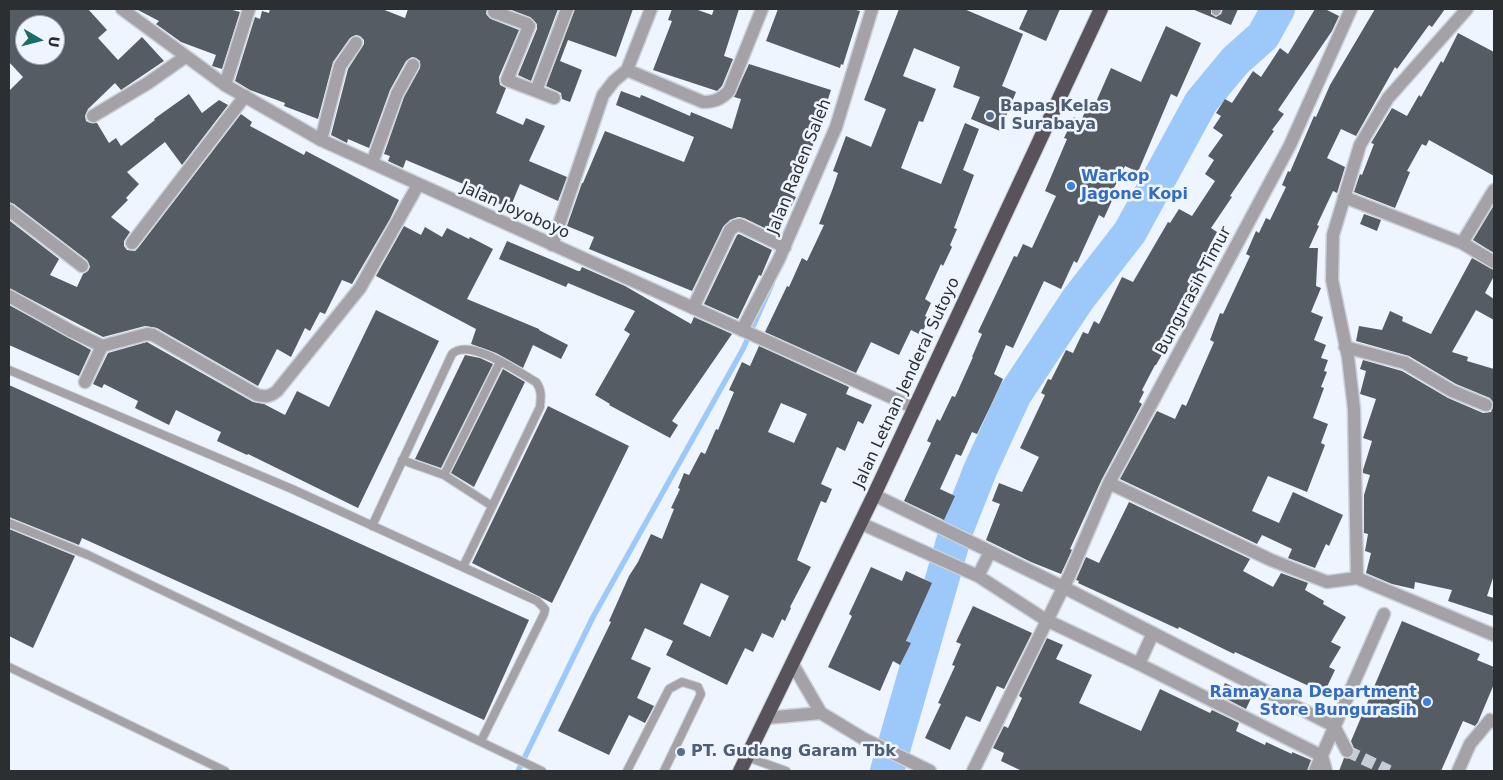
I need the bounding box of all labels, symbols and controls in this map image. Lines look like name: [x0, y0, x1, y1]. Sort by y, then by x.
north arrow: [15, 15, 65, 65]
text: U: [45, 35, 63, 49]
street label: Jalan Raden Saleh: [764, 97, 836, 237]
place label: Bapas Kelas I Surabaya: [1000, 97, 1109, 135]
marker: Bapas Kelas I Surabaya: [984, 110, 996, 122]
place label: Warkop Jagone Kopi: [1081, 167, 1188, 205]
street label: Jalan Joyoboyo: [458, 178, 572, 244]
marker: Warkop Jagone Kopi: [1065, 180, 1077, 192]
street label: Bungurasih Timur: [1152, 224, 1236, 358]
street label: Jalan Letnan Jenderal Sutoyo: [850, 275, 964, 491]
place label: Ramayana Department Store Bungurasih: [1209, 683, 1417, 721]
marker: Ramayana Department Store Bungurasih: [1421, 696, 1433, 708]
place label: PT. Gudang Garam Tbk: [691, 742, 896, 762]
marker: PT. Gudang Garam Tbk: [675, 746, 687, 758]

